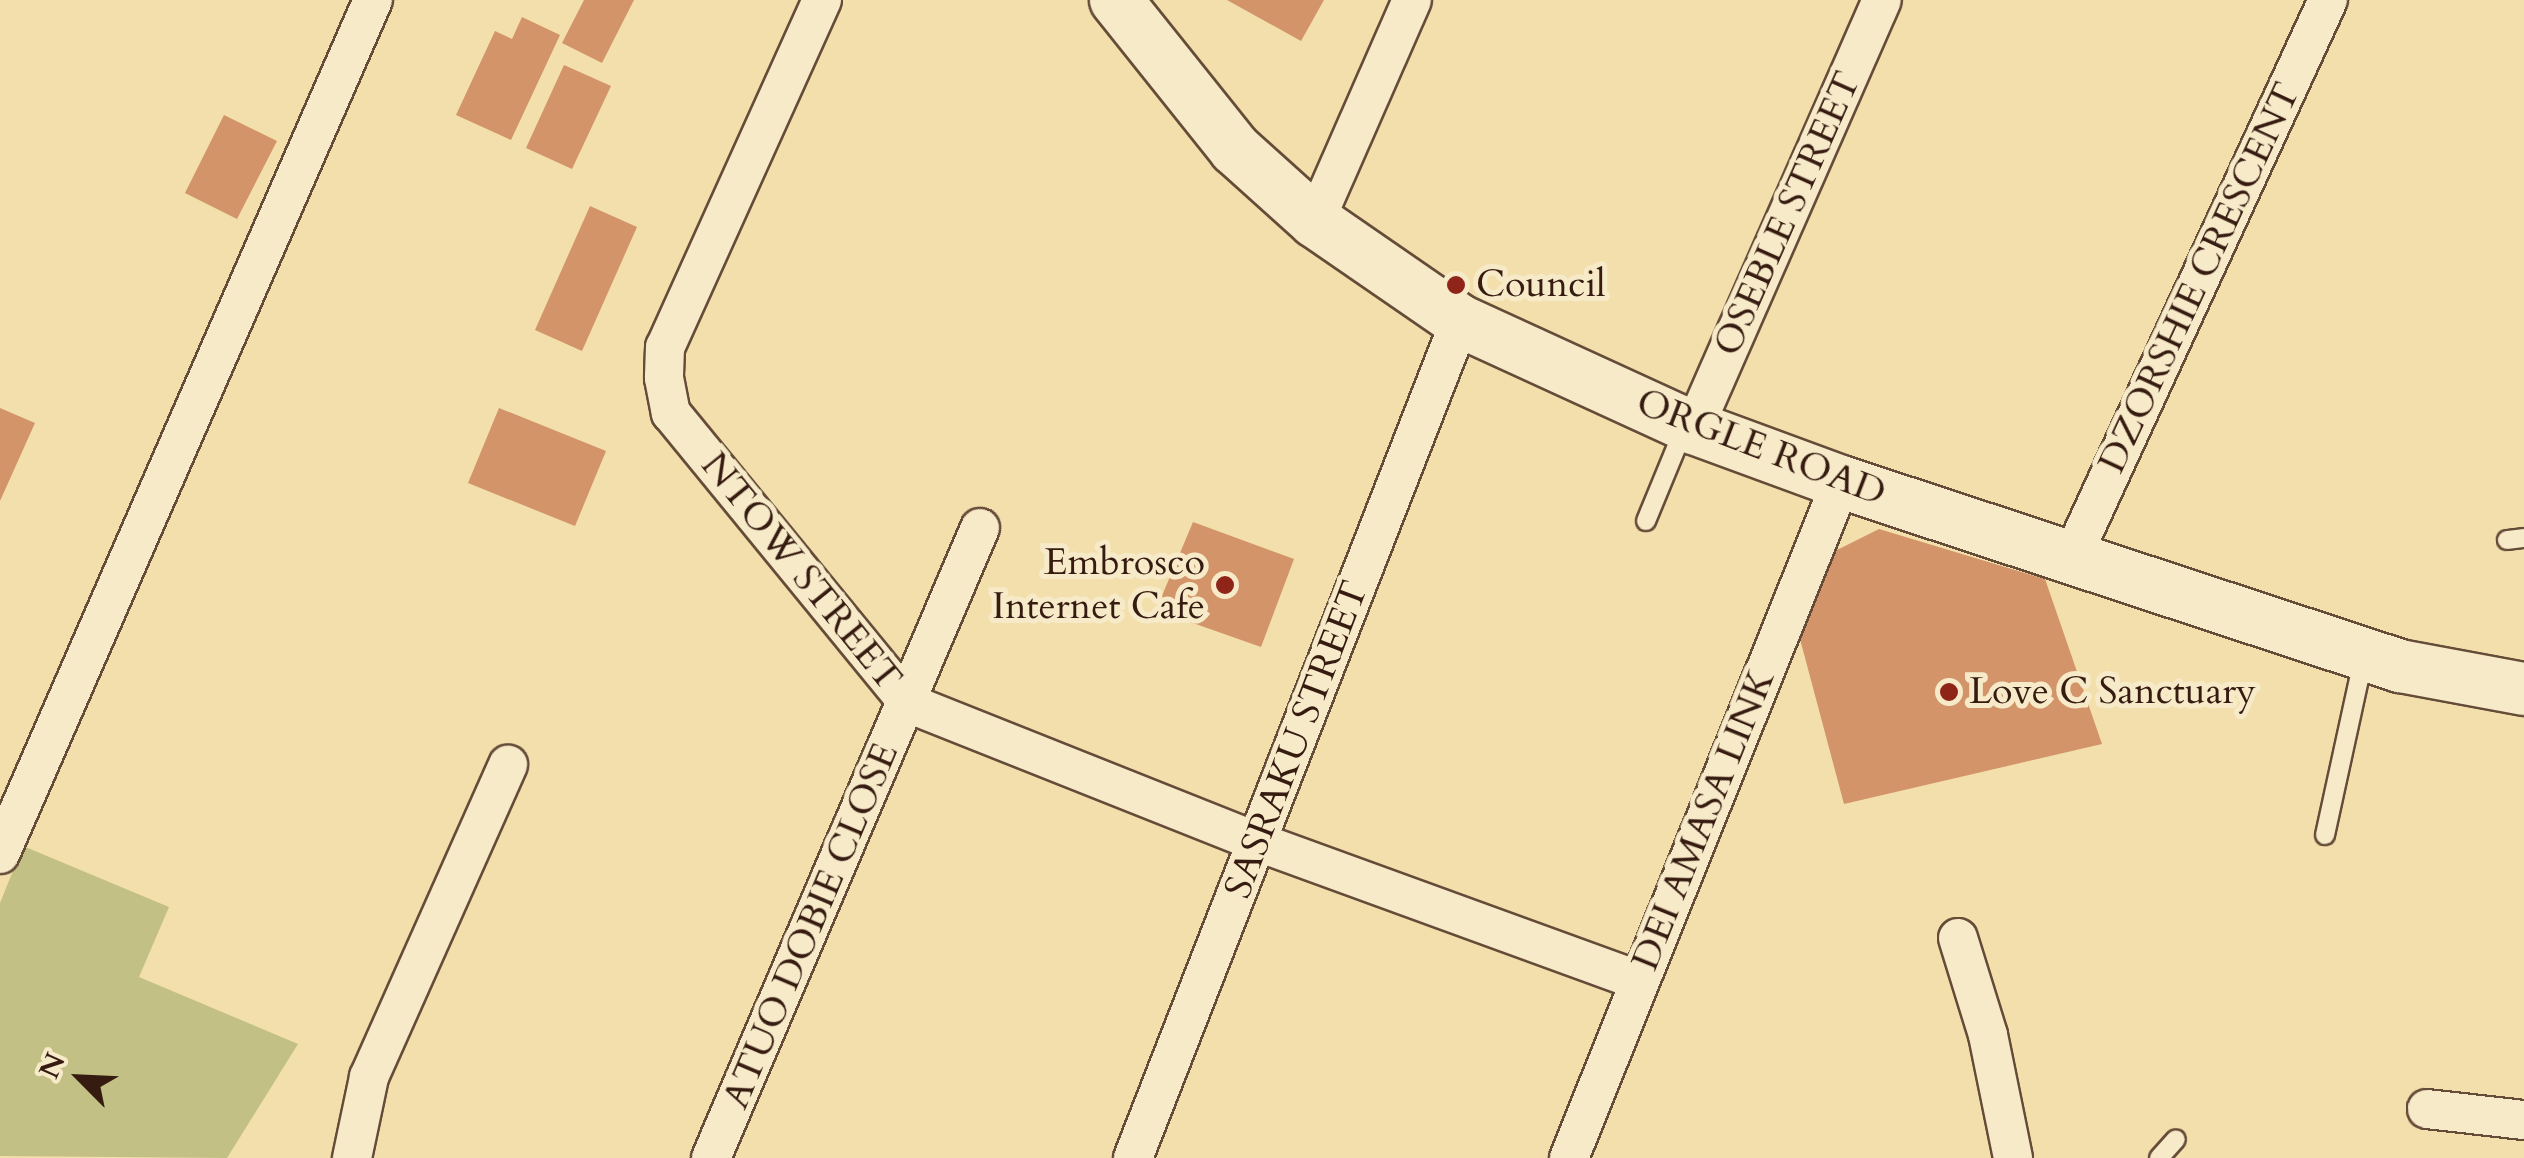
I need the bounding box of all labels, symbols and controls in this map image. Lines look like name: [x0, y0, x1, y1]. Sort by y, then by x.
street label: OSEBLE STREET: [1705, 65, 1871, 363]
street label: DZORSHIE CRESCENT: [2089, 76, 2311, 480]
place label: Council: [1476, 262, 1606, 308]
marker: Council: [1445, 274, 1467, 296]
street label: ORGLE ROAD: [1630, 380, 1892, 516]
street label: NTOW STREET: [691, 444, 911, 700]
place label: Embrosco Internet Cafe: [992, 540, 1205, 630]
marker: Embrosco Internet Cafe: [1214, 574, 1236, 596]
street label: SASRAKU STREET: [1216, 575, 1378, 905]
street label: DEI AMASA LINK: [1623, 663, 1785, 977]
place label: Love C Sanctuary: [1969, 669, 2256, 715]
marker: Love C Sanctuary: [1938, 681, 1960, 703]
street label: ATUO DOBIE CLOSE: [713, 736, 909, 1116]
north arrow: [30, 1028, 130, 1128]
text: N: [30, 1047, 75, 1085]

